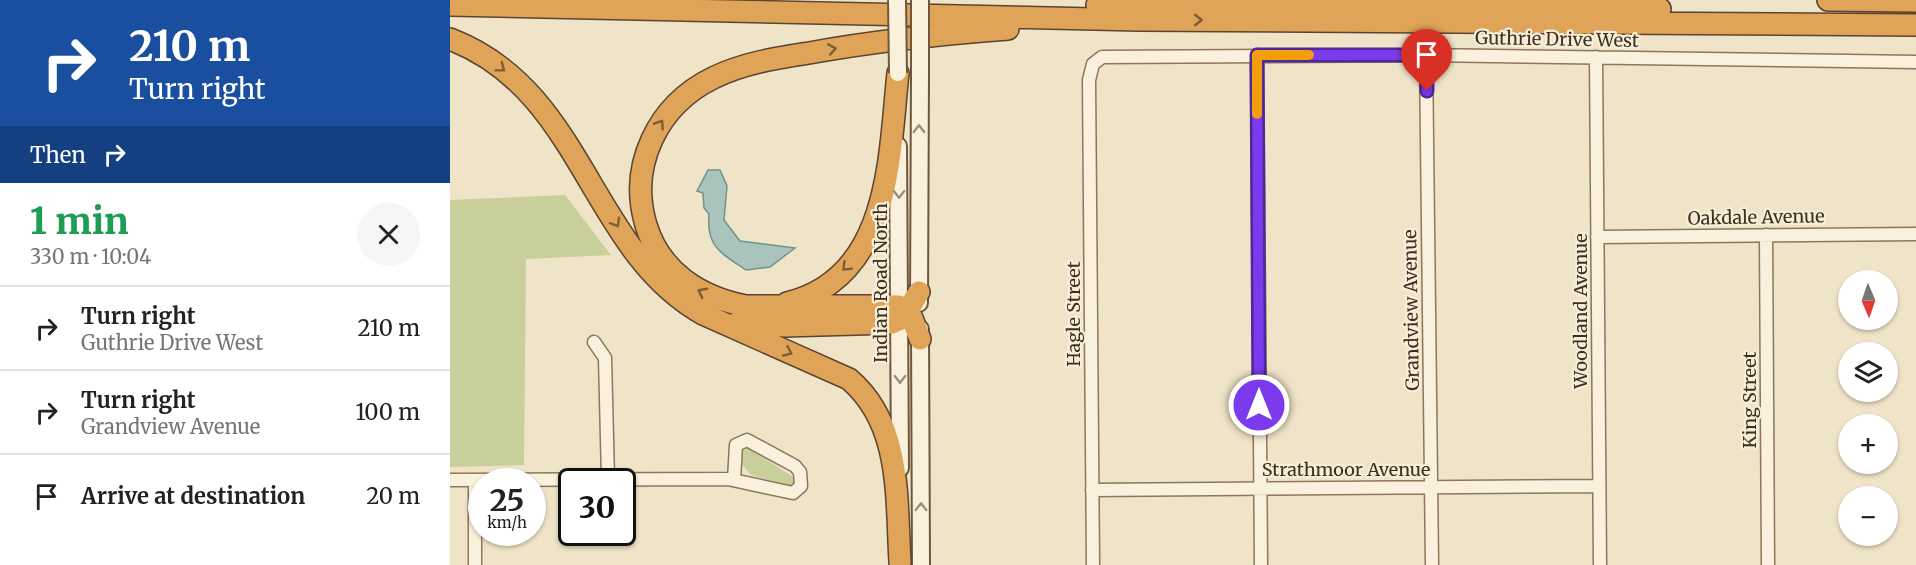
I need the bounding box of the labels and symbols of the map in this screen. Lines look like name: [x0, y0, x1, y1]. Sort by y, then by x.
one-way arrow: [1193, 14, 1202, 26]
street label: Guthrie Drive West: [1475, 26, 1639, 52]
pin: [1401, 29, 1452, 91]
one-way arrow: [828, 43, 837, 55]
one-way arrow: [494, 61, 505, 72]
one-way arrow: [653, 120, 664, 131]
one-way arrow: [913, 124, 926, 133]
one-way arrow: [893, 190, 905, 199]
street label: Indian Road North: [869, 203, 892, 363]
street label: Oakdale Avenue: [1687, 204, 1825, 230]
one-way arrow: [609, 217, 621, 227]
street label: Grandview Avenue: [1398, 229, 1424, 391]
street label: Woodland Avenue: [1569, 233, 1592, 390]
one-way arrow: [842, 260, 853, 270]
street label: Hagle Street: [1062, 261, 1085, 367]
north arrow: [1838, 270, 1898, 330]
one-way arrow: [698, 288, 708, 299]
one-way arrow: [782, 345, 793, 357]
street label: King Street: [1738, 351, 1761, 449]
position arrow: [1227, 373, 1291, 437]
one-way arrow: [894, 375, 906, 384]
street label: Strathmoor Avenue: [1262, 458, 1430, 481]
speed limit sign: 30: [558, 468, 636, 546]
one-way arrow: [915, 502, 927, 511]

